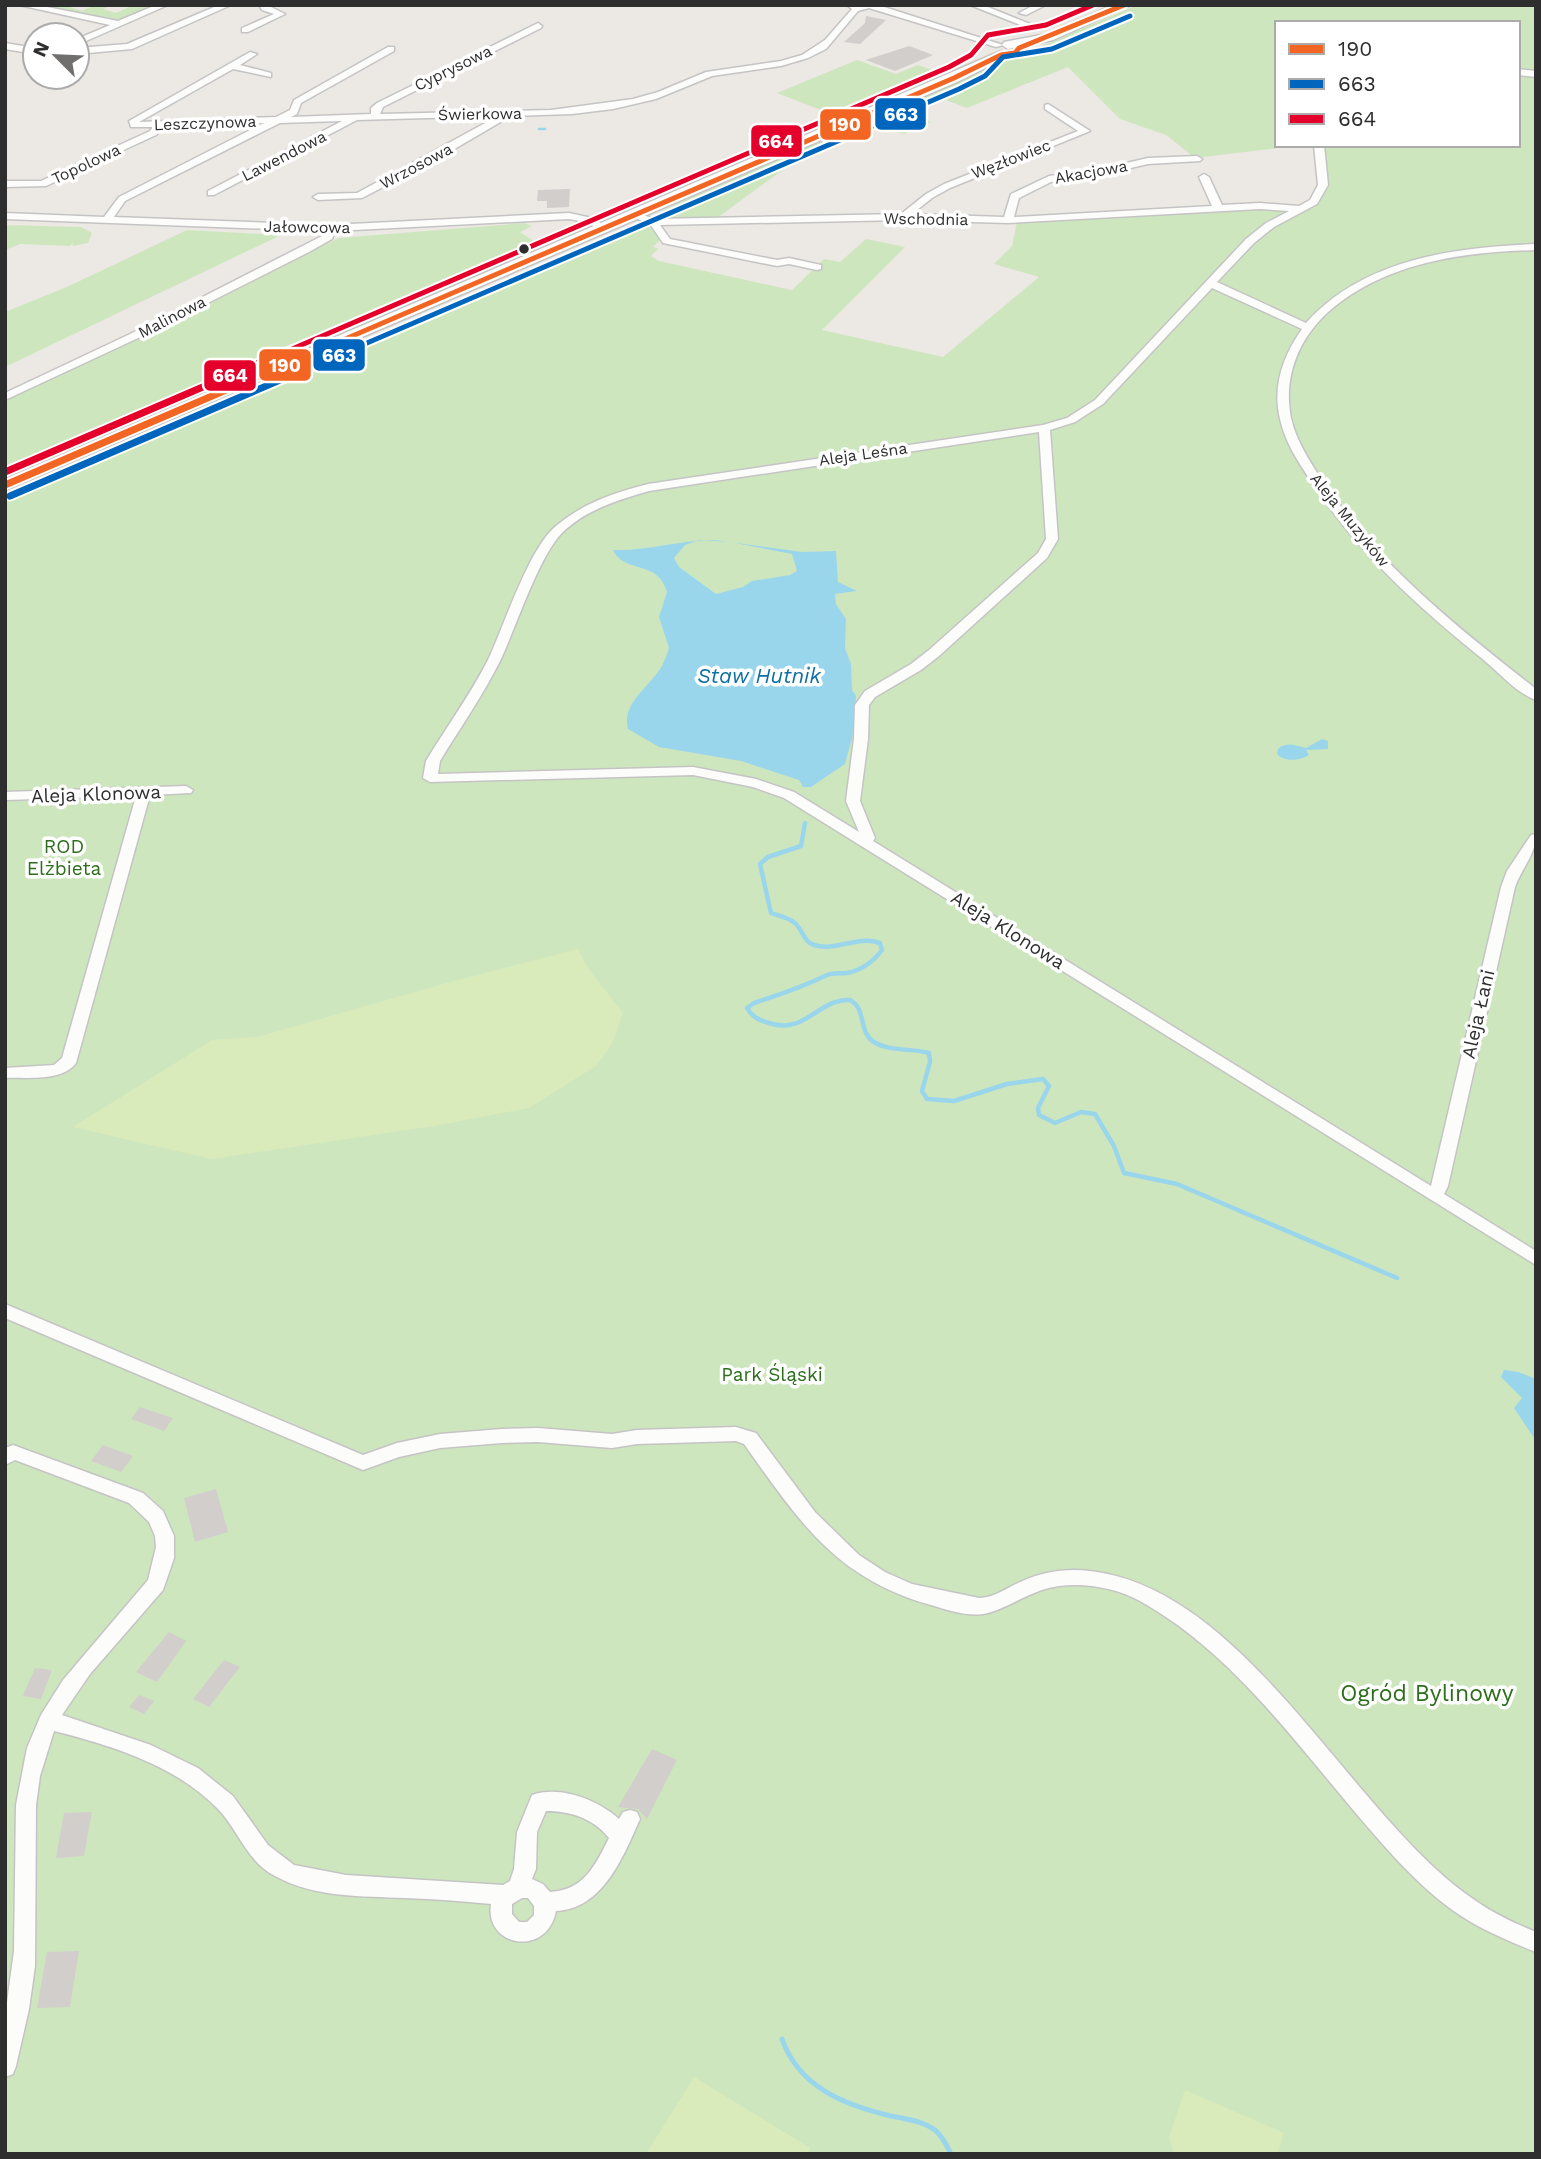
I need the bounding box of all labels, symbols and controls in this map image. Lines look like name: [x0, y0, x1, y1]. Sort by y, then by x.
north arrow: [21, 21, 91, 91]
legend: [1275, 21, 1520, 147]
text: 190: [1338, 36, 1372, 61]
text: N: [28, 38, 54, 60]
street label: Cyprysowa: [411, 41, 495, 95]
text: 663: [1338, 71, 1376, 96]
line badge: 663: [874, 97, 927, 131]
text: 663: [884, 103, 918, 126]
street label: Świerkowa: [438, 104, 522, 124]
text: 664: [1338, 106, 1376, 131]
line badge: 190: [819, 108, 872, 141]
street label: Leszczynowa: [153, 112, 257, 134]
text: 190: [829, 113, 861, 136]
line badge: 664: [750, 124, 803, 158]
street label: Lawendowa: [239, 127, 329, 185]
text: 664: [758, 130, 794, 153]
street label: Węzłowiec: [969, 135, 1053, 183]
street label: Wrzosowa: [376, 139, 456, 193]
street label: Topolowa: [49, 140, 123, 188]
street label: Akacjowa: [1053, 156, 1129, 188]
street label: Wschodnia: [883, 209, 969, 229]
street label: Jałowcowa: [263, 217, 351, 237]
unlabelled marker: [517, 242, 531, 256]
street label: Malinowa: [135, 292, 209, 342]
line badge: 663: [312, 338, 366, 372]
text: 663: [322, 344, 356, 367]
line badge: 190: [258, 348, 312, 382]
text: 190: [269, 354, 301, 377]
line badge: 664: [203, 359, 257, 392]
text: 664: [212, 364, 248, 387]
street label: Aleja Leśna: [818, 438, 908, 470]
street label: Aleja Muzyków: [1306, 469, 1394, 571]
water label: Staw Hutnik: [697, 663, 821, 688]
street label: Aleja Klonowa: [31, 780, 162, 808]
park label: ROD Elżbieta: [27, 835, 101, 880]
street label: Aleja Klonowa: [947, 886, 1069, 974]
street label: Aleja Łani: [1457, 967, 1499, 1061]
park label: Park Śląski: [721, 1363, 823, 1386]
park label: Ogród Bylinowy: [1340, 1680, 1514, 1707]

